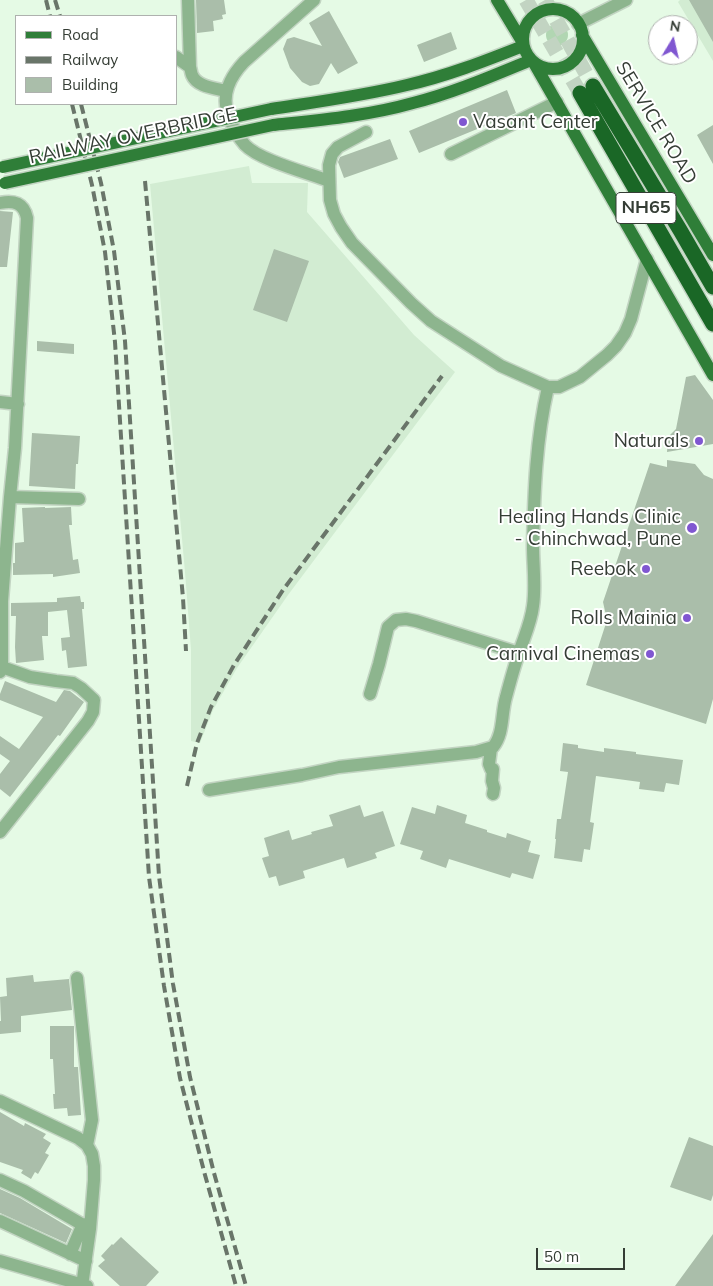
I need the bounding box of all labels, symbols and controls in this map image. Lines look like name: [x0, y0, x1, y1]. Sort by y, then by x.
legend: [15, 15, 178, 105]
north arrow: [648, 15, 698, 65]
text: N: [669, 16, 682, 36]
text: Road: [62, 25, 99, 44]
text: Railway: [62, 50, 118, 69]
street label: SERVICE ROAD: [610, 58, 702, 188]
text: Building: [62, 75, 118, 94]
street label: RAILWAY OVERBRIDGE: [27, 103, 239, 169]
place label: Vasant Center: [473, 111, 598, 133]
marker: Vasant Center: [457, 116, 469, 128]
road number: NH65: [616, 192, 676, 224]
place label: Naturals: [614, 430, 689, 452]
marker: Naturals: [693, 435, 705, 447]
place label: Healing Hands Clinic - Chinchwad, Pune: [498, 506, 681, 550]
marker: Healing Hands Clinic - Chinchwad, Pune: [685, 521, 699, 535]
place label: Reebok: [570, 558, 636, 580]
marker: Reebok: [640, 563, 652, 575]
place label: Rolls Mainia: [571, 607, 677, 629]
marker: Rolls Mainia: [681, 612, 693, 624]
place label: Carnival Cinemas: [486, 643, 640, 665]
marker: Carnival Cinemas: [644, 648, 656, 660]
scale bar: [538, 1238, 627, 1270]
text: 50 m: [544, 1247, 579, 1266]

